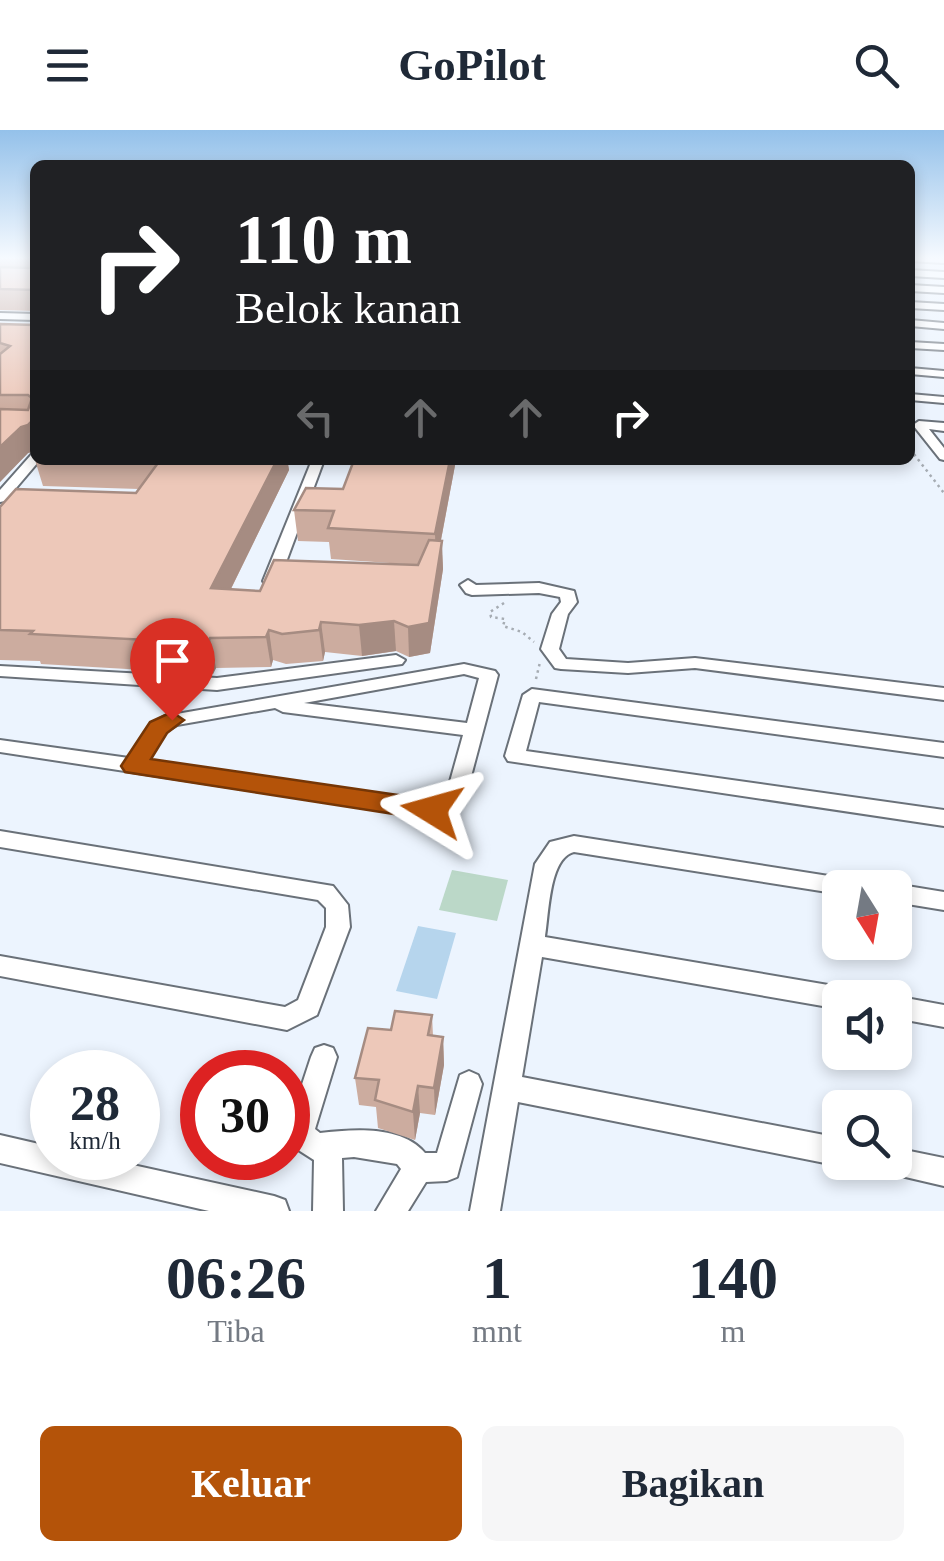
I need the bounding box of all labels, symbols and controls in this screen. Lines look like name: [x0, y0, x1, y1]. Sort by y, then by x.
icon: menu: [40, 38, 95, 93]
icon: search: [849, 38, 904, 93]
text: GoPilot: [398, 40, 546, 90]
icon: right: [70, 200, 200, 330]
text: 110 m: [235, 201, 412, 278]
text: Belok kanan: [235, 283, 461, 333]
icon: left: [288, 390, 343, 445]
icon: ahead: [393, 390, 448, 445]
icon: ahead: [498, 390, 553, 445]
icon: right: [603, 390, 658, 445]
pin: [130, 618, 215, 721]
icon: arrive: [145, 633, 200, 688]
position arrow: [380, 758, 484, 862]
north arrow: [822, 870, 912, 960]
map controls: [822, 870, 912, 1180]
button: sound: [822, 980, 912, 1070]
speed limit sign: 30: [180, 1050, 310, 1180]
text: 28: [70, 1075, 120, 1131]
button: search: [822, 1090, 912, 1180]
text: km/h: [69, 1127, 121, 1154]
text: 06:26: [166, 1245, 306, 1311]
text: 1: [482, 1245, 512, 1311]
text: 140: [688, 1245, 778, 1311]
text: Tiba: [207, 1313, 265, 1349]
text: mnt: [472, 1313, 522, 1349]
text: m: [720, 1313, 745, 1349]
button: Keluar: [40, 1426, 462, 1541]
button: Bagikan: [482, 1426, 904, 1541]

